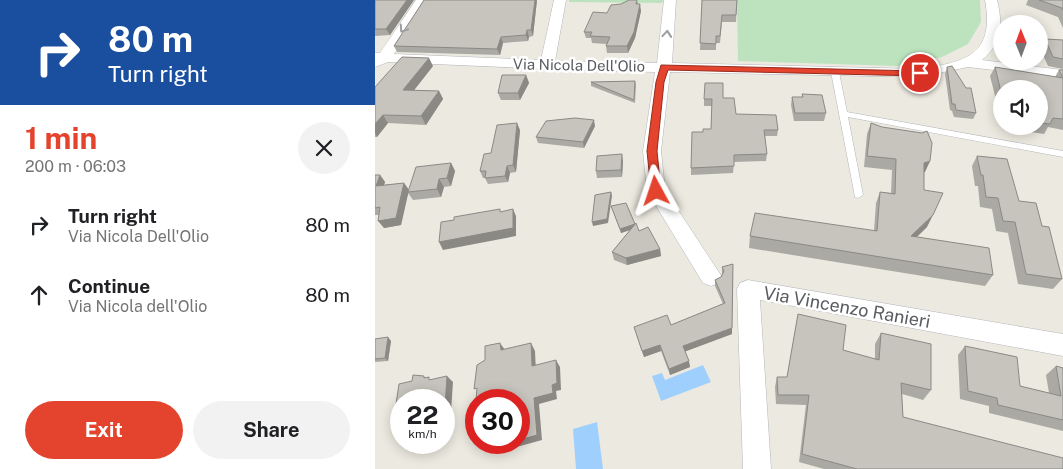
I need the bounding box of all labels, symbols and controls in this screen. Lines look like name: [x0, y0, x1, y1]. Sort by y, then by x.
north arrow: [993, 15, 1047, 70]
map controls: [993, 15, 1048, 135]
text: 80 m: [108, 19, 193, 60]
icon: right: [25, 20, 90, 85]
one-way arrow: [400, 23, 409, 33]
one-way arrow: [662, 29, 673, 37]
pin: [899, 52, 941, 94]
street label: Via Nicola Dell'Olio: [513, 55, 645, 75]
icon: arrive: [906, 59, 934, 87]
text: Turn right: [108, 61, 208, 87]
button: sound: [993, 80, 1048, 135]
text: 1 min: [25, 120, 97, 156]
button: close: [298, 122, 350, 174]
text: 200 m · 06:03: [25, 157, 126, 176]
position arrow: [629, 164, 681, 216]
text: Turn right: [68, 205, 157, 227]
icon: right: [25, 211, 53, 239]
text: 80 m: [305, 214, 350, 236]
text: Via Nicola Dell'Olio: [68, 227, 209, 246]
text: Continue: [68, 275, 150, 297]
icon: ahead: [25, 281, 53, 309]
street label: Via Vincenzo Ranieri: [762, 282, 932, 332]
text: 80 m: [305, 284, 350, 306]
text: Via Nicola dell'Olio: [68, 297, 207, 316]
speed limit sign: 30: [465, 389, 530, 454]
text: 22: [407, 400, 438, 430]
button: Exit: [25, 401, 183, 459]
button: Share: [193, 401, 350, 459]
text: km/h: [408, 427, 437, 441]

